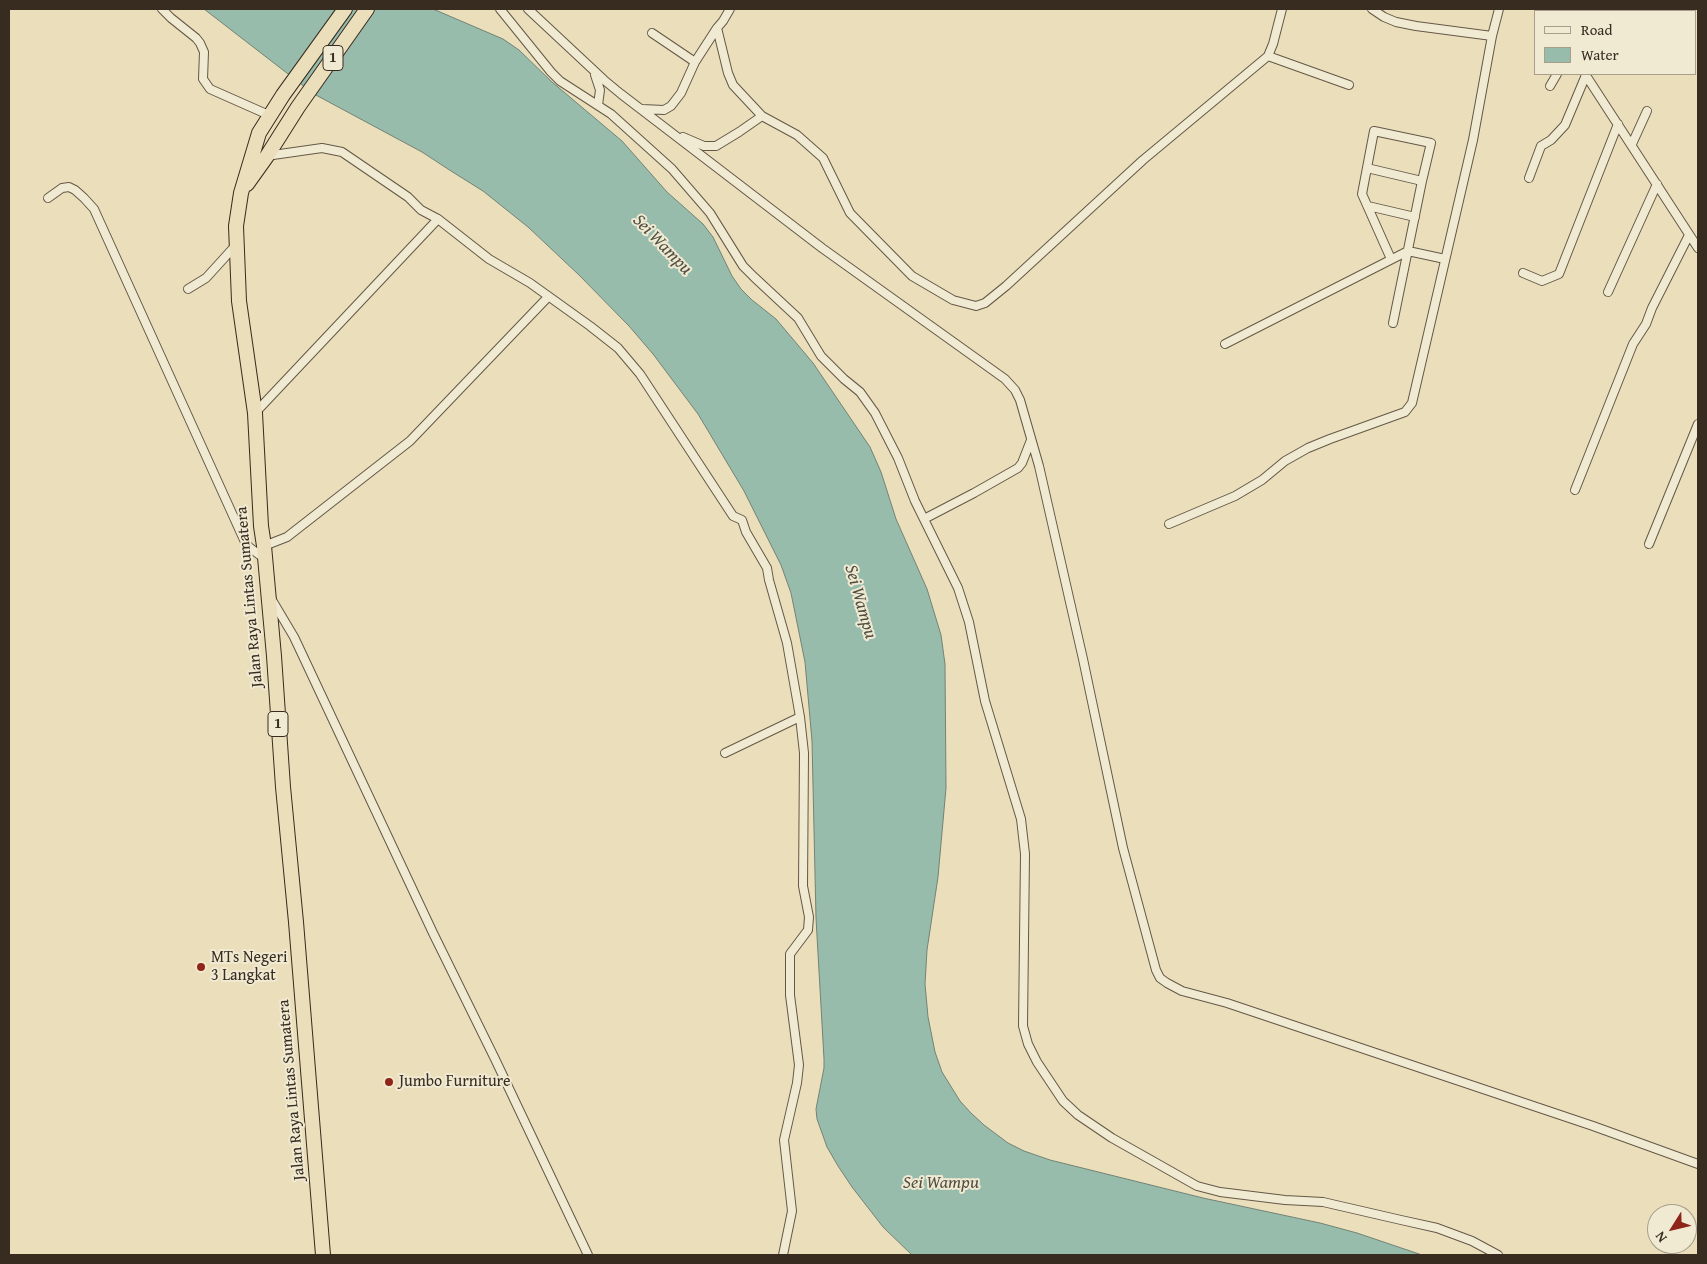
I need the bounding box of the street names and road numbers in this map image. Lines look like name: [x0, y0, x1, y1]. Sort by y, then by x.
road number: 1: [323, 46, 343, 70]
street label: Jalan Raya Lintas Sumatera: [233, 506, 267, 688]
road number: 1: [268, 712, 288, 736]
street label: Jalan Raya Lintas Sumatera: [275, 999, 309, 1181]

